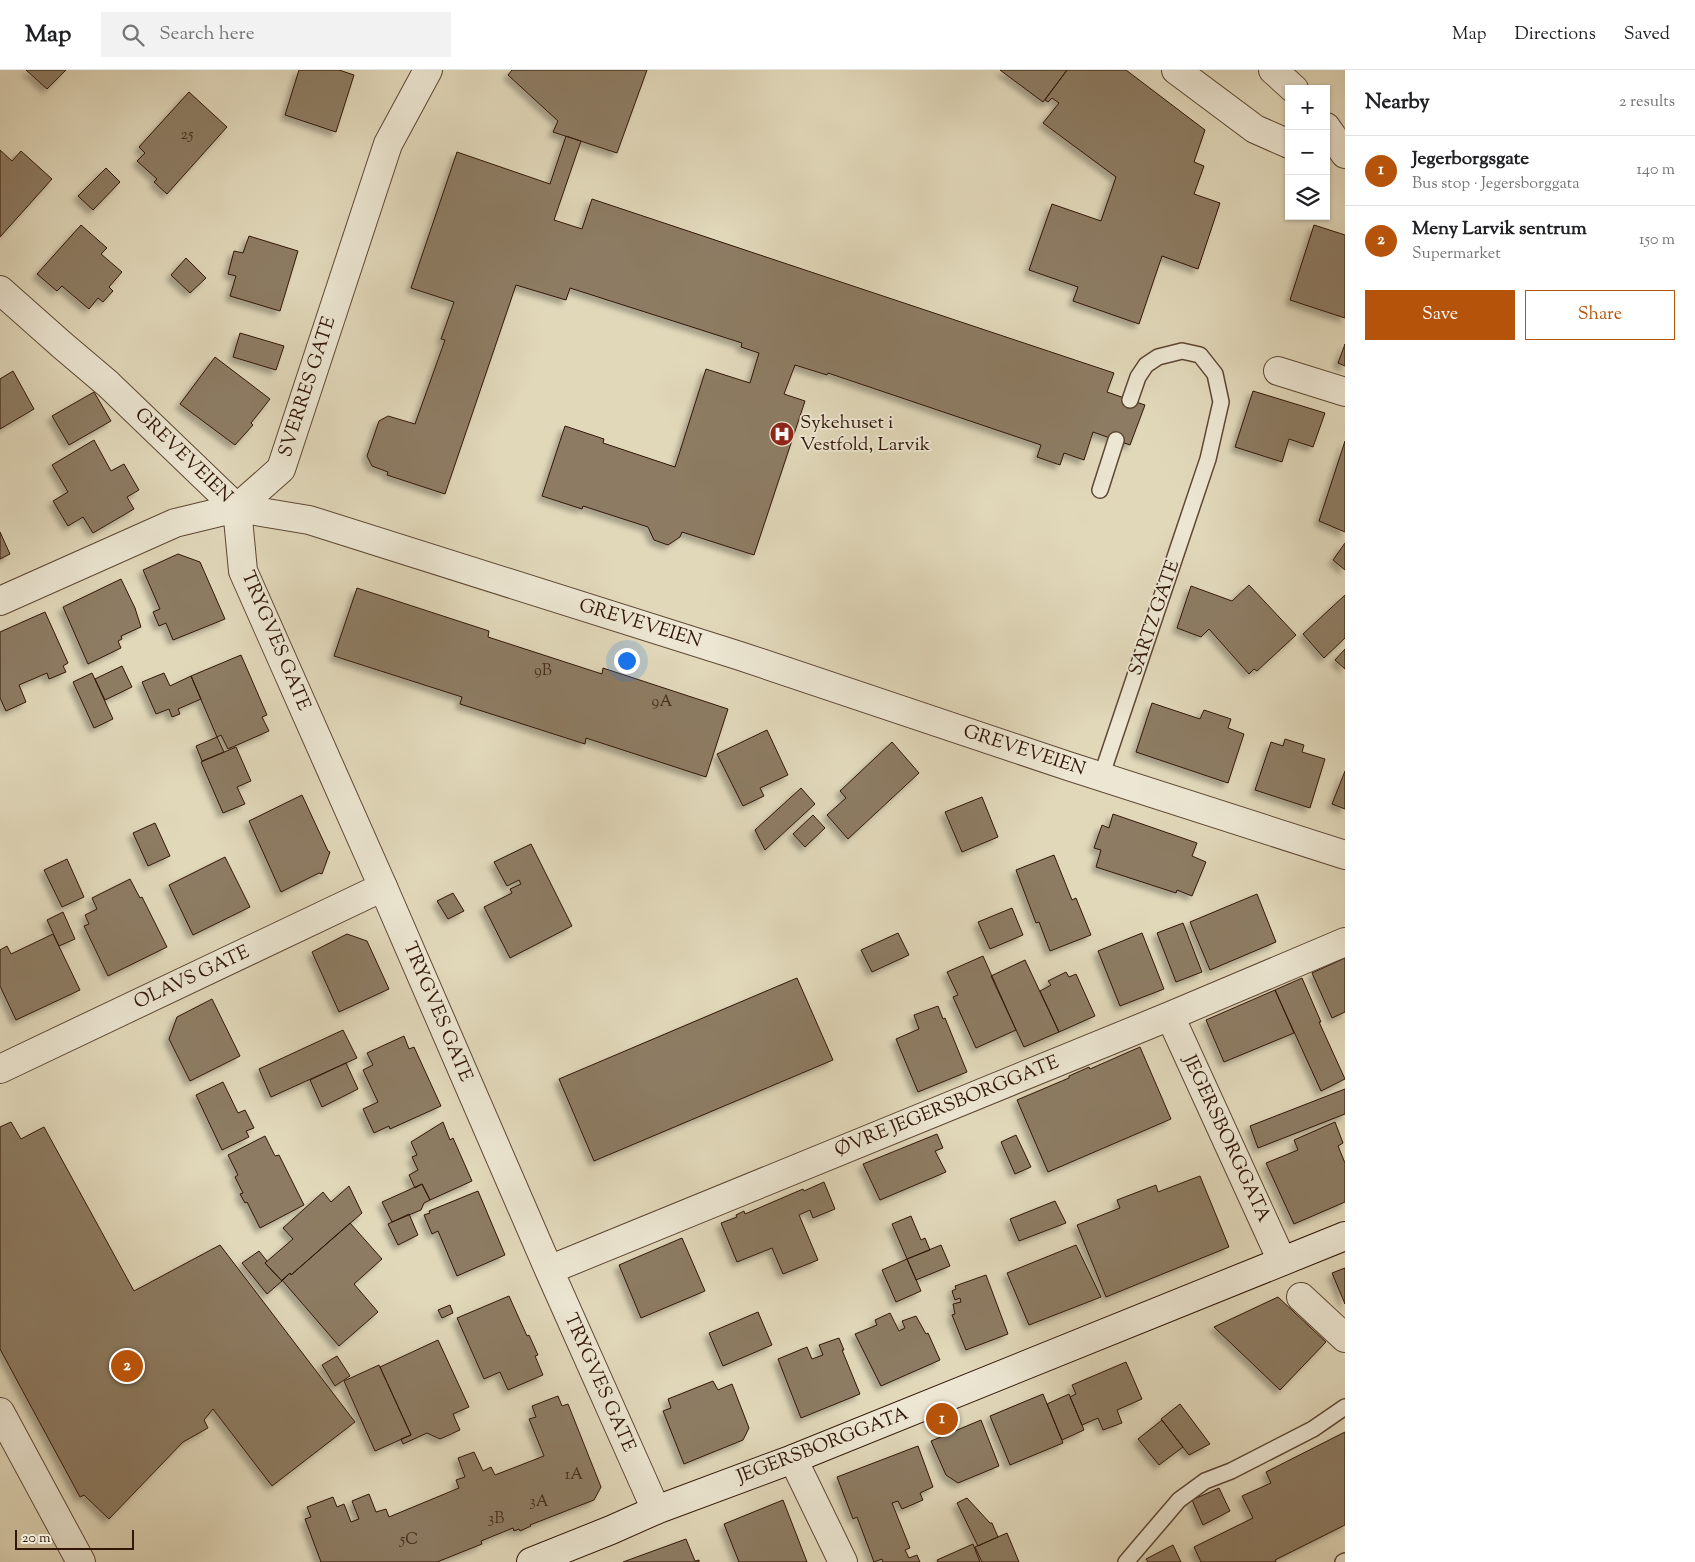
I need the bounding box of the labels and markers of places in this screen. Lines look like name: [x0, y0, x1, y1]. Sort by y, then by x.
place label: Sykehuset i Vestfold, Larvik: [800, 410, 931, 459]
hospital icon: Sykehuset i Vestfold, Larvik: [769, 421, 795, 447]
pin: 2: [111, 1347, 143, 1385]
pin: 1: [926, 1400, 958, 1438]

